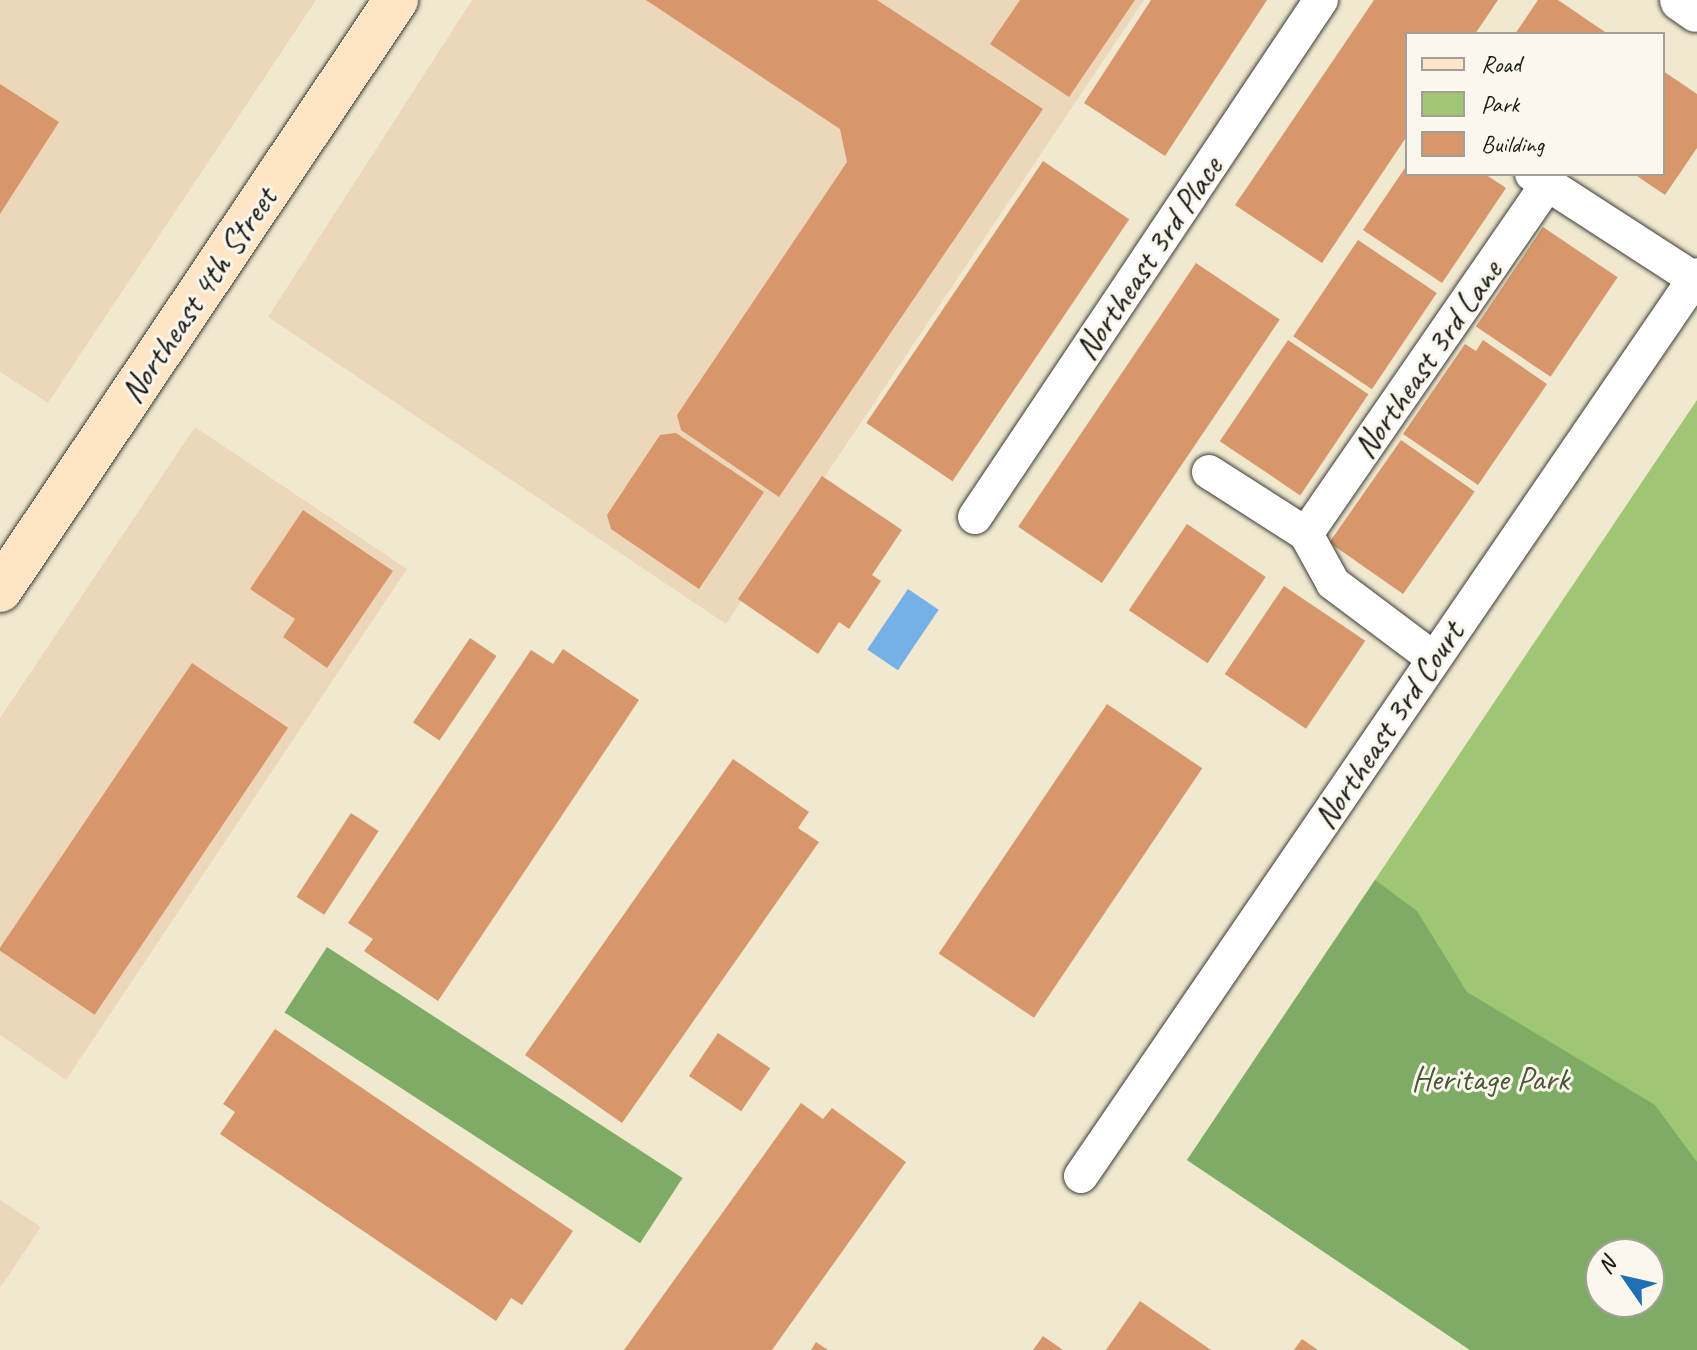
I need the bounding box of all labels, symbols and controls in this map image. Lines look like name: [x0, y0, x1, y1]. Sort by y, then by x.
legend: [1405, 32, 1665, 176]
text: Road: [1481, 49, 1521, 79]
text: Park: [1481, 89, 1519, 119]
text: Building: [1481, 129, 1544, 159]
street label: Northeast 3rd Place: [1065, 149, 1231, 367]
street label: Northeast 4th Street: [111, 179, 285, 411]
street label: Northeast 3rd Lane: [1344, 252, 1510, 466]
street label: Northeast 3rd Court: [1304, 614, 1472, 836]
park label: Heritage Park: [1410, 1059, 1570, 1099]
north arrow: [1585, 1238, 1665, 1318]
text: N: [1591, 1252, 1622, 1279]

